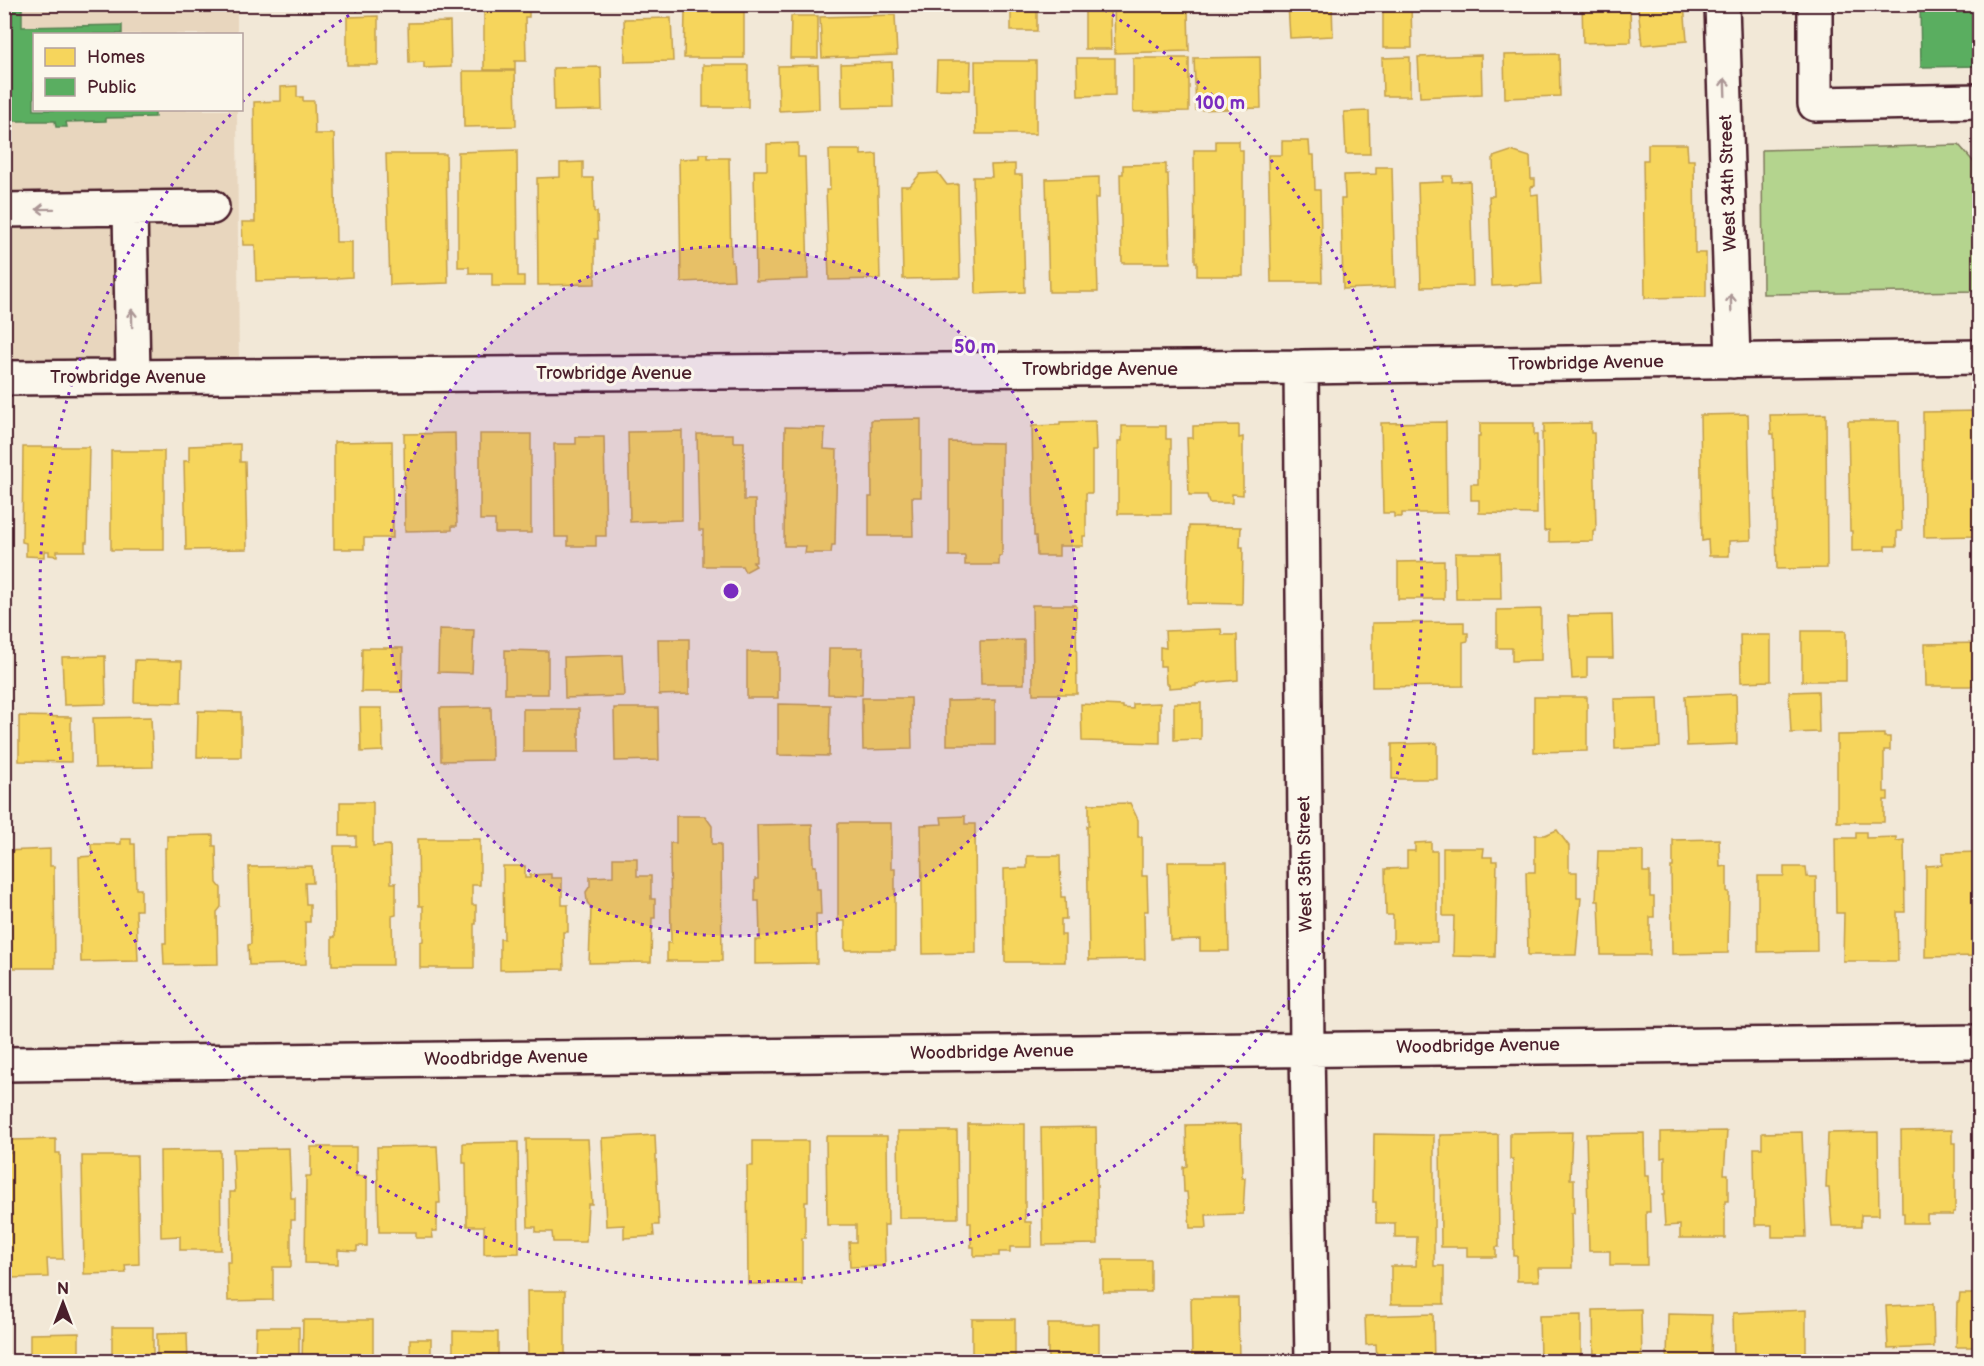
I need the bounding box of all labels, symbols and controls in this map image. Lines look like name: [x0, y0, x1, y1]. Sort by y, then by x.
legend: [33, 33, 243, 111]
text: Homes: [87, 47, 145, 68]
text: Public: [87, 77, 136, 98]
one-way arrow: [1719, 78, 1731, 98]
text: 100 m: [1195, 93, 1245, 114]
street label: West 34th Street: [1715, 114, 1741, 252]
one-way arrow: [36, 203, 56, 215]
one-way arrow: [1725, 294, 1737, 314]
one-way arrow: [126, 309, 138, 329]
text: 50 m: [954, 337, 996, 358]
street label: Trowbridge Avenue: [1508, 351, 1664, 375]
street label: Trowbridge Avenue: [1022, 359, 1178, 380]
street label: Trowbridge Avenue: [536, 363, 692, 384]
street label: Trowbridge Avenue: [50, 367, 206, 388]
centre of rings: [721, 581, 741, 601]
street label: West 35th Street: [1293, 795, 1317, 932]
street label: Woodbridge Avenue: [1396, 1034, 1560, 1058]
street label: Woodbridge Avenue: [910, 1040, 1074, 1064]
street label: Woodbridge Avenue: [424, 1046, 588, 1070]
north arrow: [33, 1273, 93, 1333]
text: N: [57, 1280, 69, 1299]

